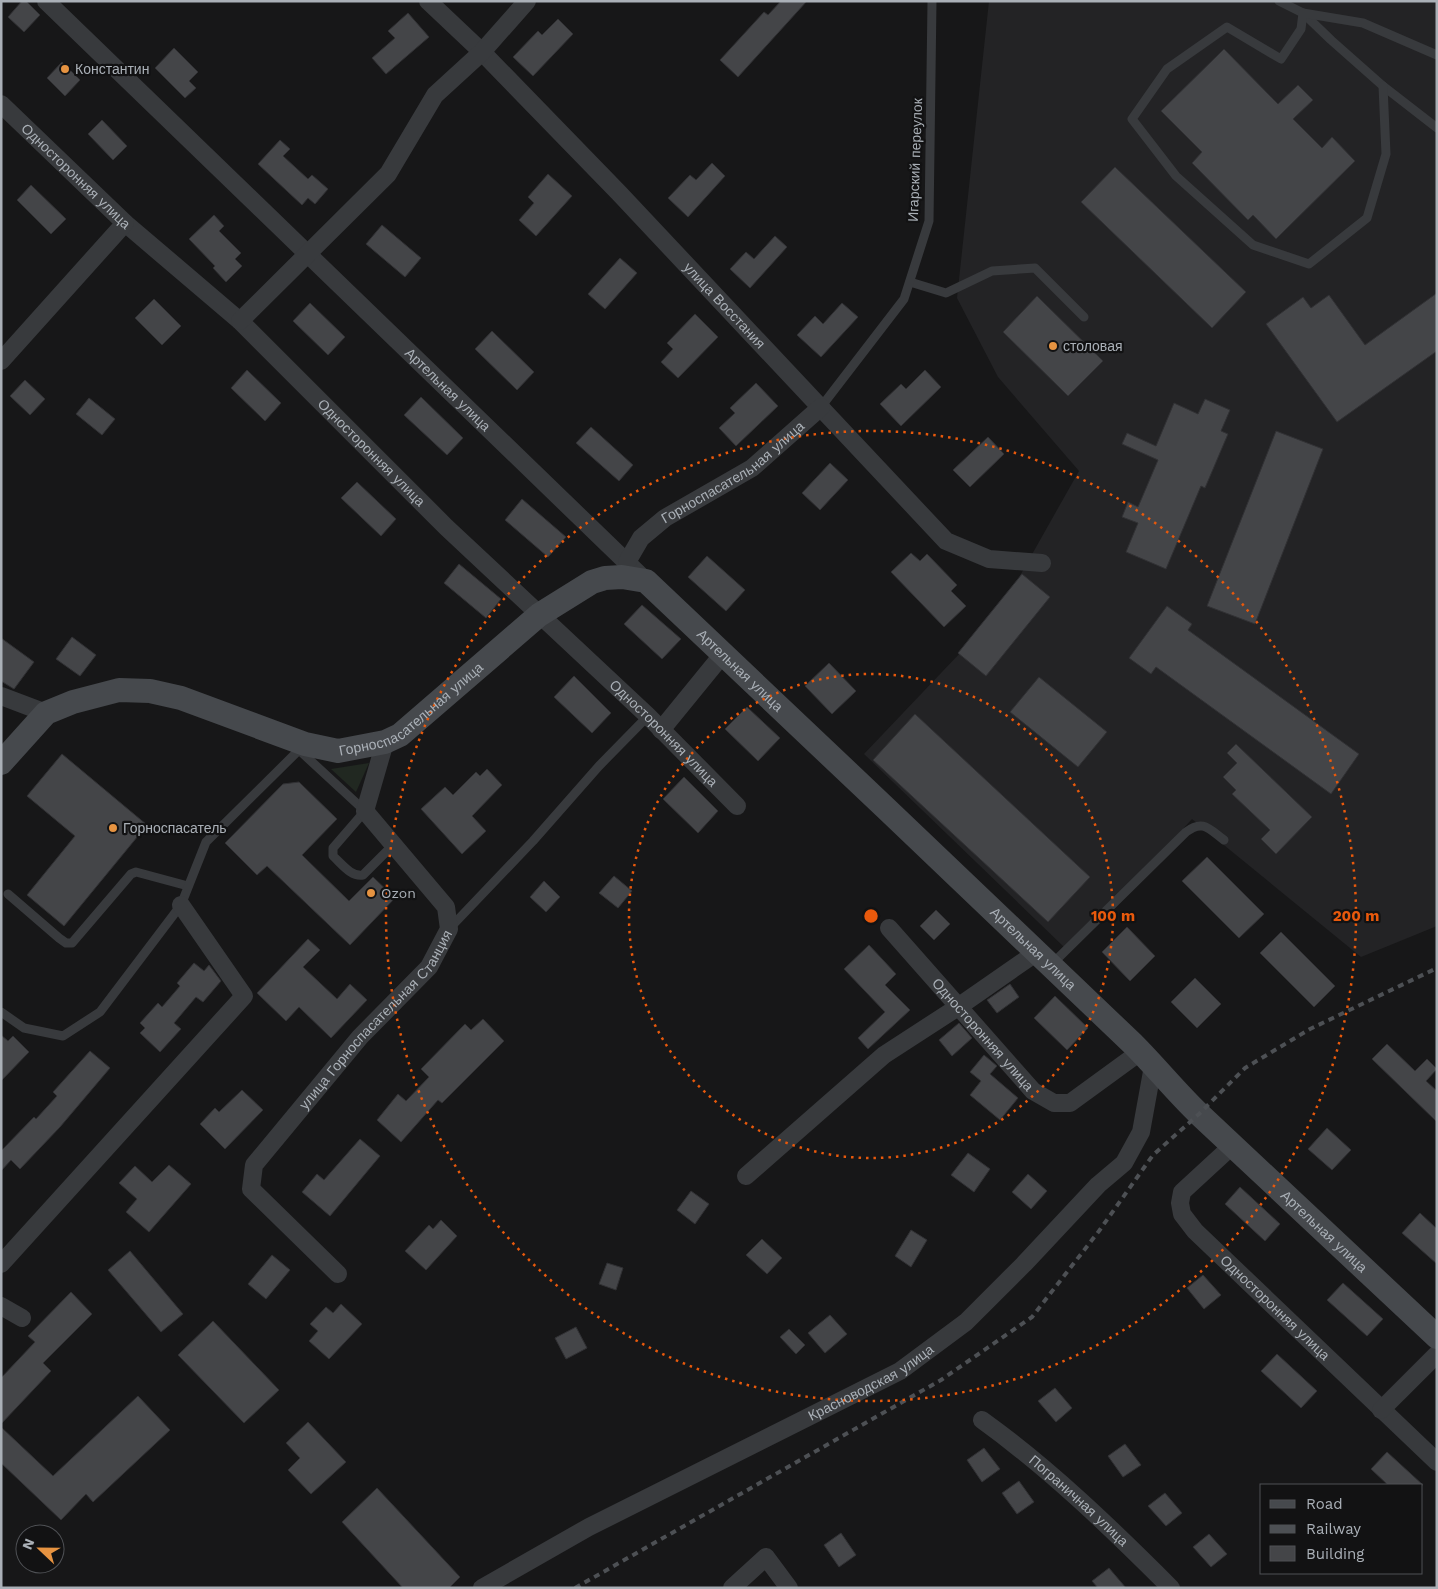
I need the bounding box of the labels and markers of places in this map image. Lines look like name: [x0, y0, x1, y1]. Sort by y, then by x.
place label: Константин: [75, 61, 149, 77]
marker: Константин: [59, 63, 71, 75]
place label: столовая: [1063, 338, 1123, 354]
marker: столовая: [1047, 340, 1059, 352]
place label: Горноспасатель: [123, 820, 227, 836]
marker: Горноспасатель: [107, 822, 119, 834]
place label: Ozon: [381, 885, 416, 901]
marker: Ozon: [365, 887, 377, 899]
centre of rings: [862, 907, 880, 925]

